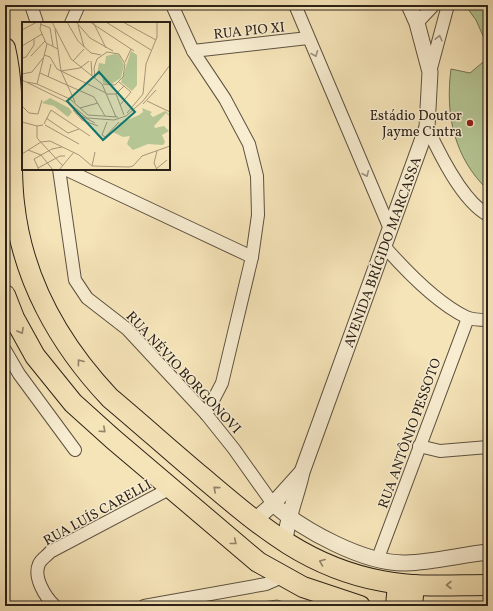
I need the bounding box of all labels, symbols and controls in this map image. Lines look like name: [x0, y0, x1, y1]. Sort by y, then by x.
street label: RUA PIO XI: [213, 18, 286, 45]
inset map: [22, 22, 170, 170]
one-way arrow: [434, 35, 442, 41]
one-way arrow: [310, 50, 318, 58]
place label: Estádio Doutor Jayme Cintra: [370, 107, 462, 142]
marker: Estádio Doutor Jayme Cintra: [465, 118, 475, 128]
street label: AVENIDA BRÍGIDO MARCASSA: [340, 154, 427, 351]
one-way arrow: [361, 169, 369, 177]
street label: RUA NÉVIO BORGONOVI: [121, 308, 245, 438]
one-way arrow: [17, 327, 24, 334]
street label: RUA ANTÔNIO PESSOTO: [374, 356, 446, 511]
one-way arrow: [78, 360, 85, 367]
one-way arrow: [98, 426, 106, 433]
street label: RUA LUÍS CARELLI: [40, 476, 155, 551]
one-way arrow: [213, 486, 221, 493]
one-way arrow: [230, 537, 237, 544]
one-way arrow: [319, 559, 326, 567]
one-way arrow: [446, 581, 452, 589]

